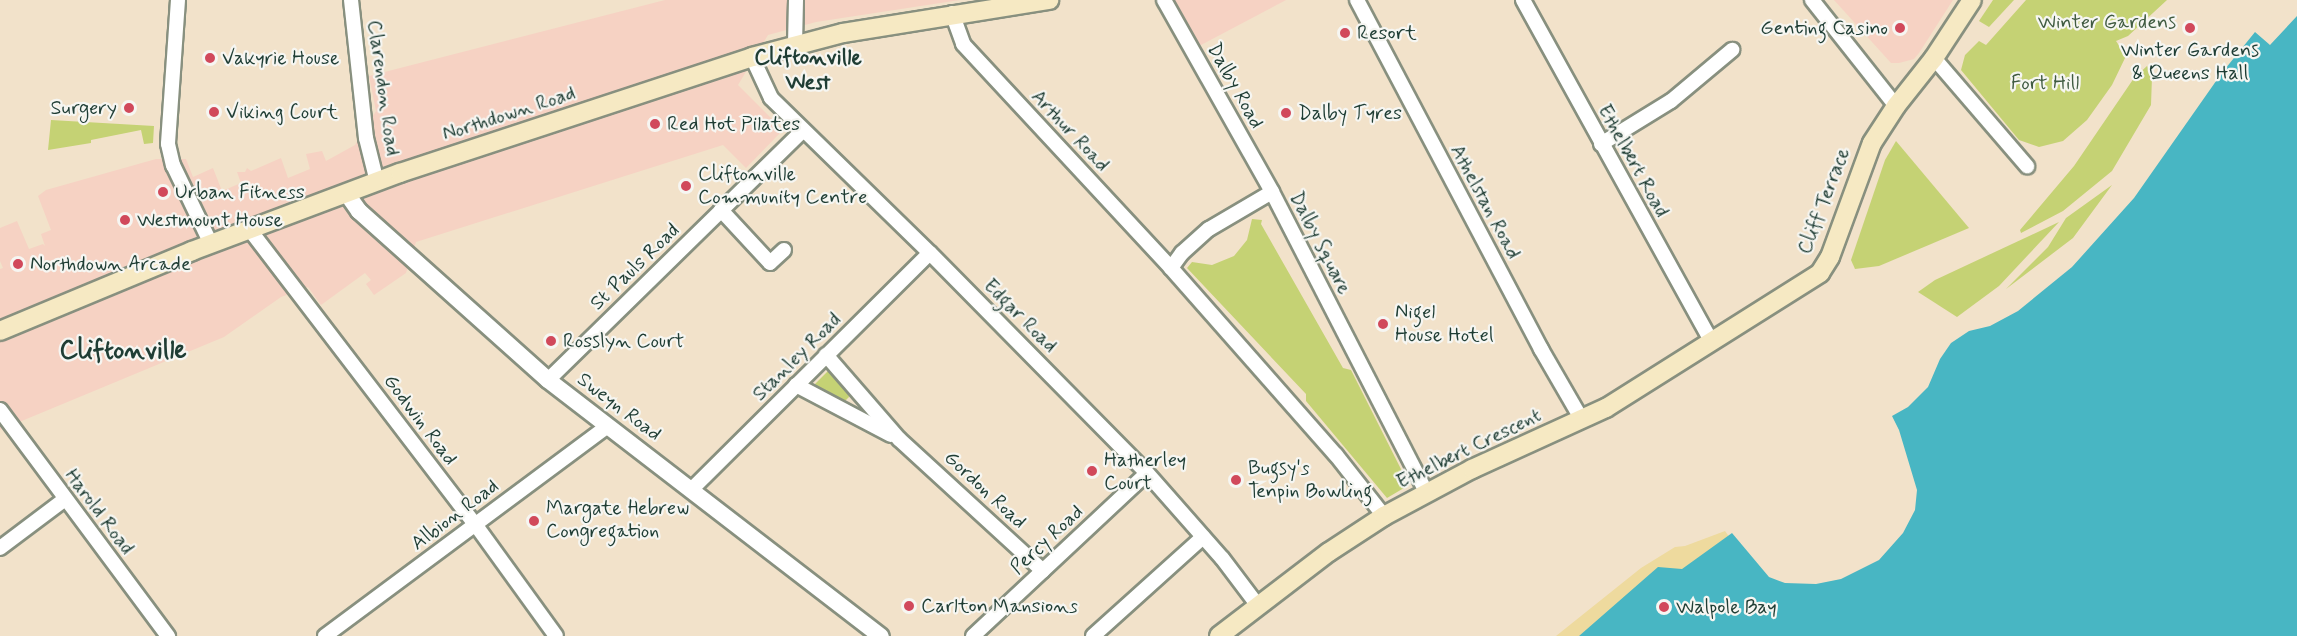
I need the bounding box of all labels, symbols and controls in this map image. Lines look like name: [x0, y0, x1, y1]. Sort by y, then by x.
park label: Winter Gardens: [2039, 10, 2175, 34]
place label: Genting Casino: [1755, 16, 1888, 40]
street label: Clarendon Road: [362, 19, 404, 157]
place label: Resort: [1357, 21, 1417, 45]
marker: Genting Casino: [1893, 21, 1907, 35]
marker: Winter Gardens & Queens Hall: [2183, 21, 2197, 35]
marker: Resort: [1338, 26, 1352, 40]
place label: Winter Gardens & Queens Hall: [2122, 38, 2258, 85]
street label: Dalby Road: [1202, 39, 1268, 133]
district label: Cliftonville West: [754, 45, 862, 96]
place label: Vakyrie House: [222, 46, 339, 70]
marker: Vakyrie House: [203, 51, 217, 65]
park label: Fort Hill: [2011, 71, 2079, 95]
street label: Northdown Road: [440, 81, 578, 147]
street label: Arthur Road: [1027, 86, 1113, 176]
place label: Surgery: [50, 96, 117, 120]
place label: Viking Court: [226, 100, 337, 124]
marker: Surgery: [122, 101, 136, 115]
place label: Dalby Tyres: [1298, 101, 1397, 125]
street label: Ethelbert Road: [1592, 101, 1674, 221]
marker: Viking Court: [207, 105, 221, 119]
marker: Dalby Tyres: [1279, 106, 1293, 120]
place label: Red Hot Pilates: [667, 112, 794, 136]
marker: Red Hot Pilates: [648, 117, 662, 131]
street label: Athelstan Road: [1445, 142, 1525, 262]
street label: Cliff Terrace: [1793, 145, 1855, 257]
place label: Cliftonville Community Centre: [698, 162, 867, 209]
marker: Cliftonville Community Centre: [679, 179, 693, 193]
place label: Urban Fitness: [175, 180, 304, 204]
marker: Urban Fitness: [156, 185, 170, 199]
street label: Dalby Square: [1284, 187, 1356, 299]
place label: Westmount House: [137, 208, 283, 232]
marker: Westmount House: [118, 213, 132, 227]
street label: St Pauls Road: [587, 220, 683, 314]
place label: Northdown Arcade: [30, 252, 189, 276]
marker: Northdown Arcade: [11, 257, 25, 271]
street label: Edgar Road: [978, 274, 1062, 358]
place label: Nigel House Hotel: [1395, 300, 1488, 347]
street label: Stanley Road: [748, 308, 846, 406]
marker: Nigel House Hotel: [1376, 317, 1390, 331]
place label: Rosslyn Court: [563, 329, 684, 353]
marker: Rosslyn Court: [544, 334, 558, 348]
district label: Cliftonville: [59, 336, 187, 368]
street label: Sweyn Road: [572, 368, 666, 446]
street label: Godwin Road: [378, 370, 462, 470]
street label: Ethelbert Crescent: [1392, 403, 1546, 495]
street label: Gordon Road: [939, 446, 1031, 534]
place label: Hatherley Court: [1104, 448, 1186, 495]
place label: Bugsy's Tenpin Bowling: [1248, 456, 1370, 503]
marker: Hatherley Court: [1085, 464, 1099, 478]
street label: Harold Road: [59, 465, 139, 559]
marker: Bugsy's Tenpin Bowling: [1229, 473, 1243, 487]
street label: Albion Road: [407, 474, 503, 556]
place label: Margate Hebrew Congregation: [546, 497, 694, 544]
street label: Percy Road: [1006, 500, 1088, 580]
marker: Margate Hebrew Congregation: [527, 514, 541, 528]
place label: Carlton Mansions: [921, 594, 1072, 618]
place label: Walpole Bay: [1676, 595, 1778, 619]
marker: Carlton Mansions: [902, 599, 916, 613]
marker: Walpole Bay: [1657, 600, 1671, 614]

